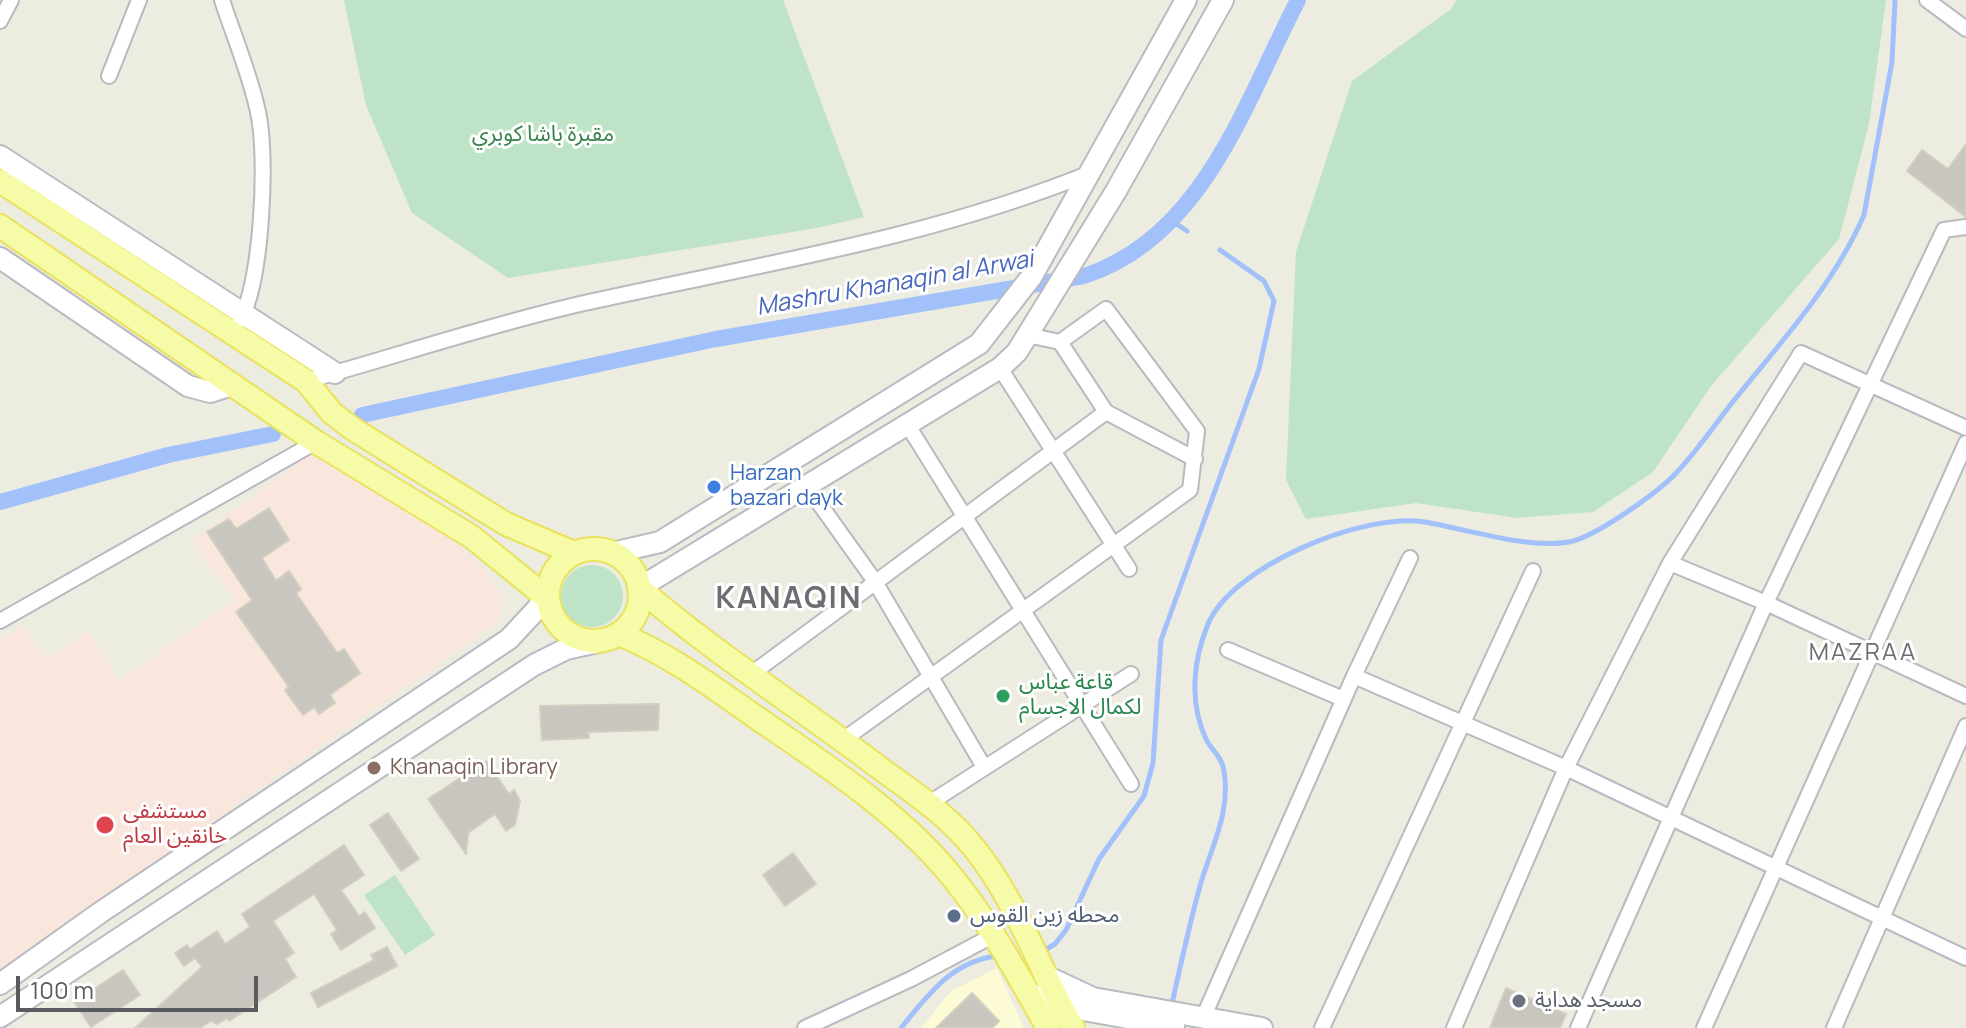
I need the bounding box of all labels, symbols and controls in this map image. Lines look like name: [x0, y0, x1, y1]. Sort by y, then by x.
park label: مقبرة باشا كوبري: [472, 122, 614, 148]
water label: Mashru Khanaqin al Arwai: [754, 245, 1036, 323]
place label: Harzan bazari dayk: [730, 461, 843, 512]
marker: Harzan bazari dayk: [705, 478, 723, 496]
district label: KANAQIN: [715, 582, 863, 618]
district label: MAZRAA: [1809, 639, 1917, 667]
place label: قاعة عباس لكمال الاجسام: [1019, 670, 1141, 722]
marker: قاعة عباس لكمال الاجسام: [994, 687, 1012, 705]
place label: Khanaqin Library: [390, 755, 558, 781]
marker: Khanaqin Library: [365, 759, 383, 777]
place label: مستشفى خانقين العام: [123, 799, 227, 850]
marker: مستشفى خانقين العام: [94, 814, 116, 836]
place label: محطه زين القوس: [970, 903, 1120, 929]
marker: محطه زين القوس: [945, 907, 963, 925]
scale bar: [20, 960, 262, 1010]
text: 100 m: [30, 973, 94, 1006]
place label: مسجد هداية: [1535, 988, 1642, 1014]
marker: مسجد هداية: [1510, 992, 1528, 1010]

